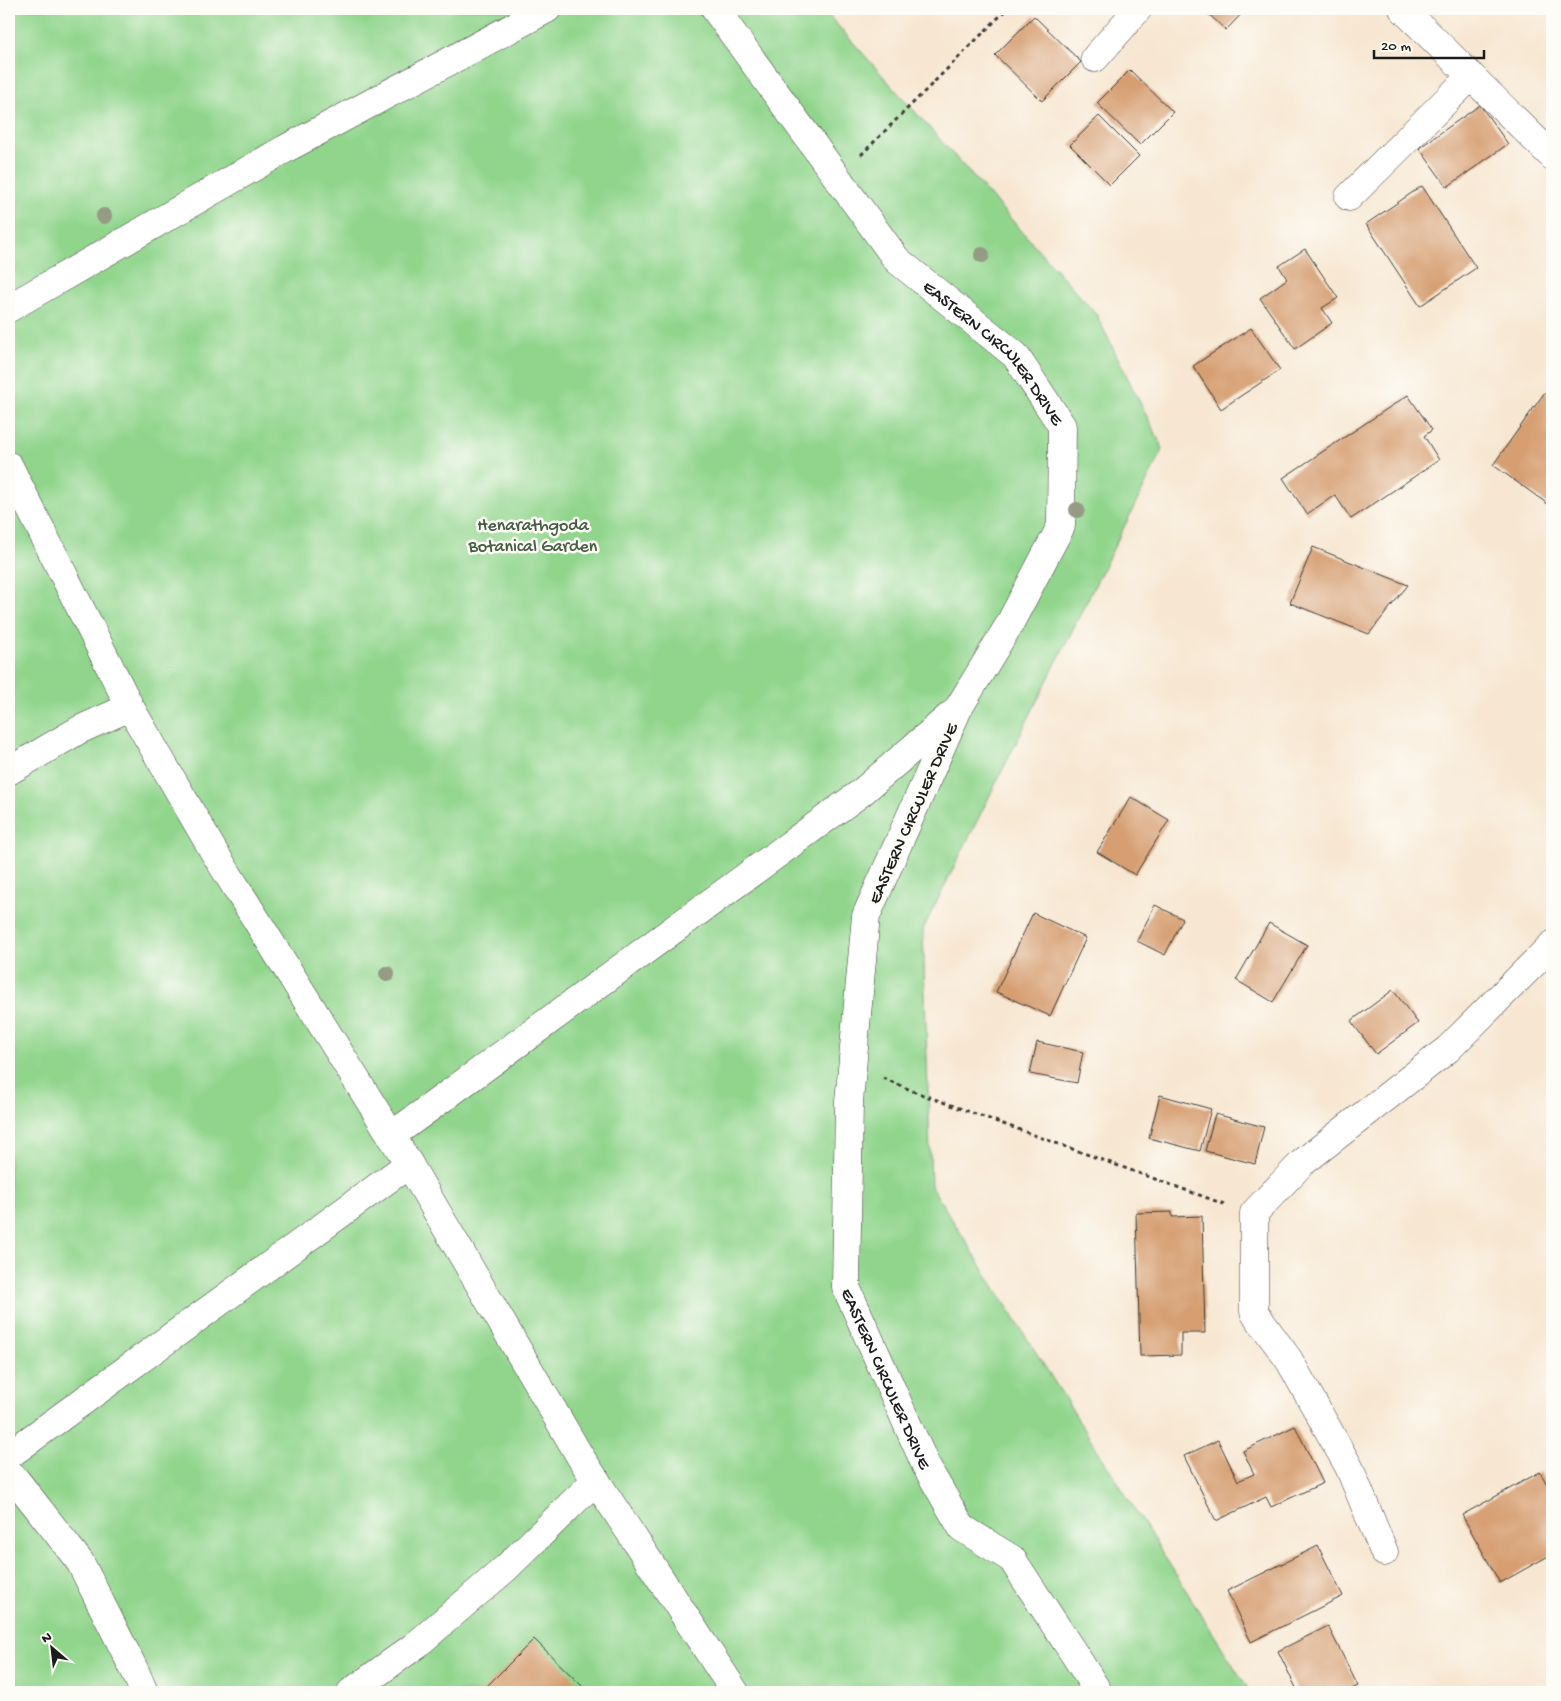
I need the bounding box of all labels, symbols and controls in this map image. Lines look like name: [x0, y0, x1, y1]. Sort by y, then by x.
scale bar: [1374, 28, 1484, 60]
text: 20 m: [1381, 38, 1411, 56]
street label: EASTERN CIRCULER DRIVE: [918, 277, 1067, 431]
park label: Henarathgoda Botanical Garden: [468, 516, 598, 558]
street label: EASTERN CIRCULER DRIVE: [865, 720, 964, 908]
street label: EASTERN CIRCULER DRIVE: [835, 1286, 934, 1474]
north arrow: [28, 1624, 78, 1674]
text: N: [39, 1629, 55, 1648]

